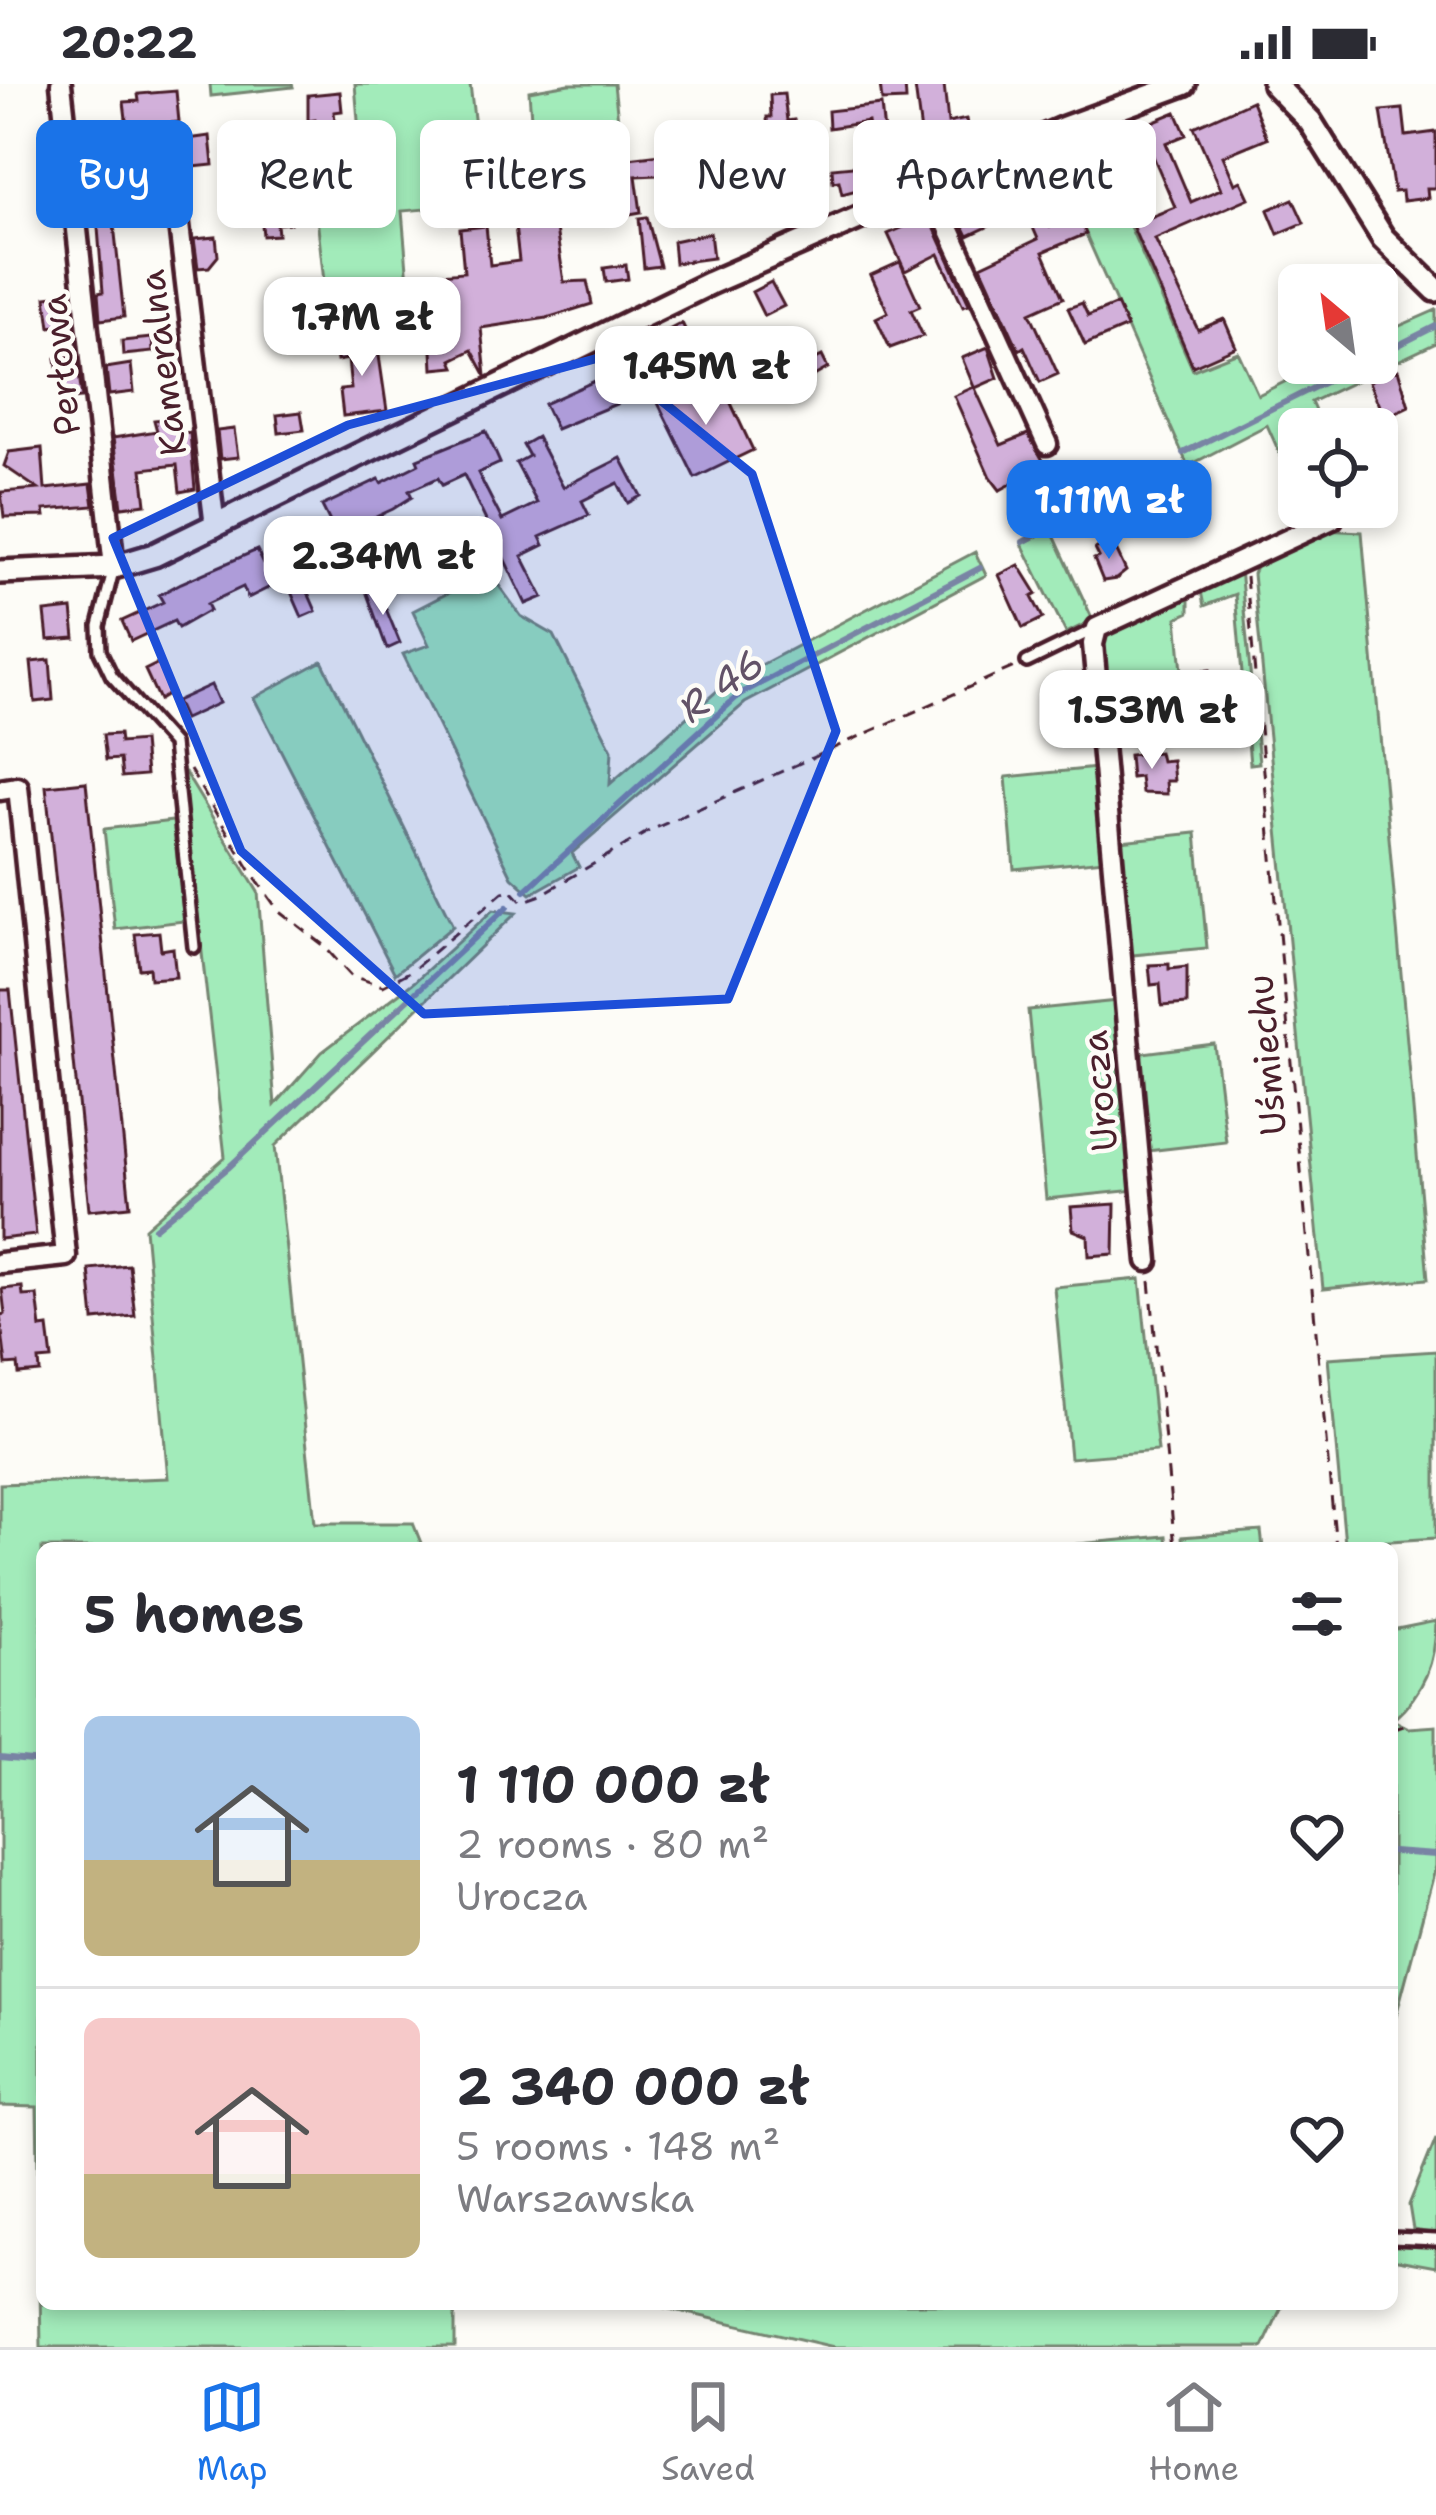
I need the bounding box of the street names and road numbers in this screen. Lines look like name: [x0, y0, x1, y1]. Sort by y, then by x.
street label: Kameralna: [127, 267, 198, 459]
street label: Perłowa: [29, 292, 92, 438]
street label: Uśmiechu: [1235, 973, 1298, 1137]
street label: Urocza: [1070, 1028, 1129, 1154]

